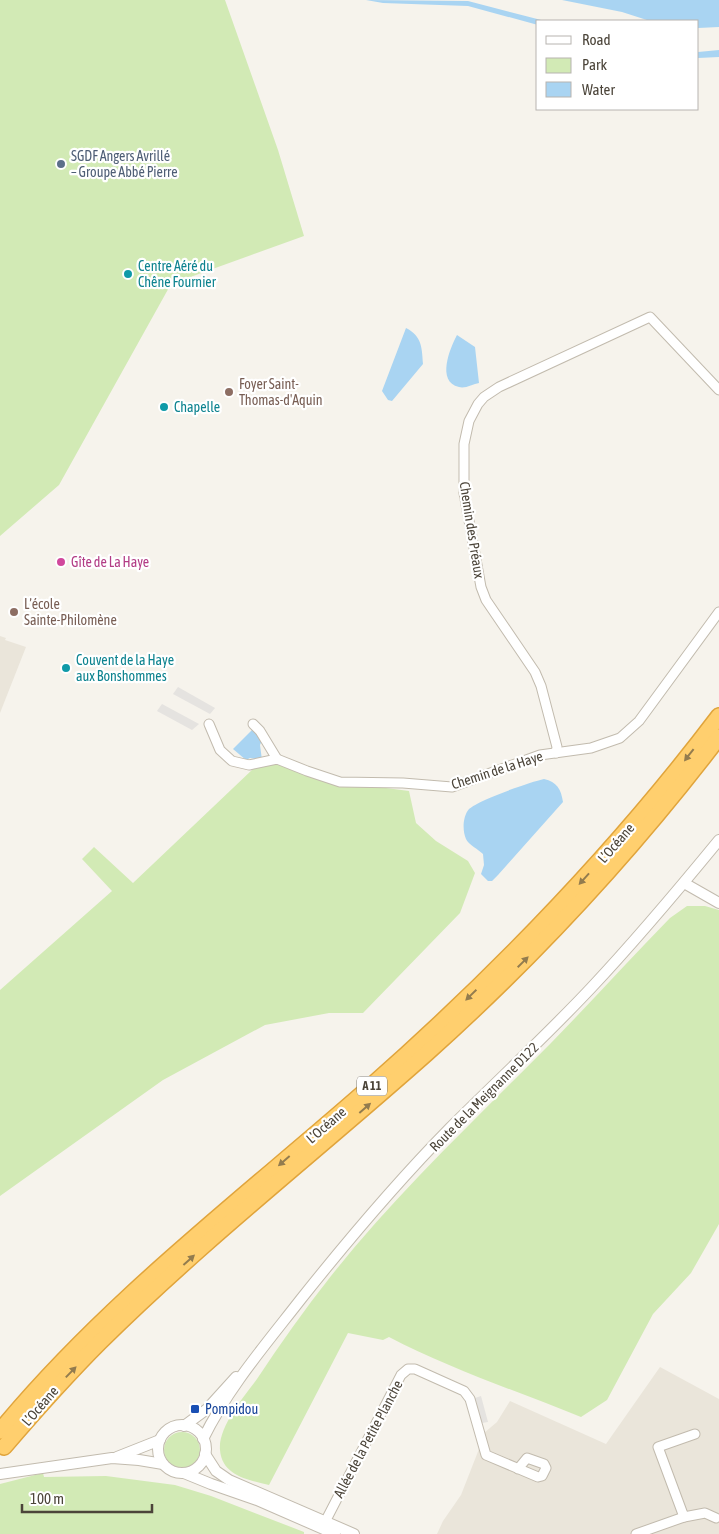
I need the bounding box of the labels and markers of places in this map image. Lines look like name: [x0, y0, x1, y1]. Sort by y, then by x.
place label: SGDF Angers Avrillé – Groupe Abbé Pierre: [71, 148, 178, 180]
marker: SGDF Angers Avrillé – Groupe Abbé Pierre: [55, 158, 67, 170]
place label: Centre Aéré du Chêne Fournier: [138, 258, 217, 290]
marker: Centre Aéré du Chêne Fournier: [122, 268, 134, 280]
place label: Foyer Saint- Thomas-d'Aquin: [239, 376, 322, 408]
marker: Foyer Saint- Thomas-d'Aquin: [223, 386, 235, 398]
place label: Chapelle: [174, 399, 220, 415]
marker: Chapelle: [158, 401, 170, 413]
place label: Gîte de La Haye: [71, 554, 149, 570]
marker: Gîte de La Haye: [55, 556, 67, 568]
place label: L’école Sainte-Philomène: [24, 596, 117, 628]
marker: L’école Sainte-Philomène: [8, 606, 20, 618]
place label: Couvent de la Haye aux Bonshommes: [76, 652, 174, 684]
marker: Couvent de la Haye aux Bonshommes: [60, 662, 72, 674]
place label: Pompidou: [205, 1401, 258, 1417]
marker: Pompidou: [189, 1403, 201, 1415]

